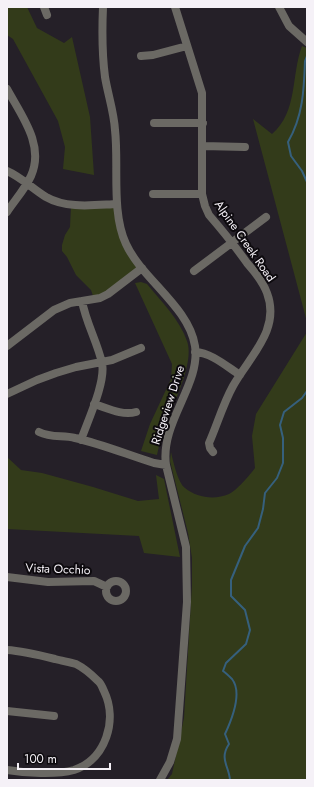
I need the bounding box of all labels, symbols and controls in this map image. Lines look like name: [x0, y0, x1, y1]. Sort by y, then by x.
street label: Alpine Creek Road: [210, 197, 280, 285]
street label: Ridgeview Drive: [147, 363, 189, 447]
street label: Vista Occhio: [25, 559, 91, 579]
scale bar: [18, 745, 110, 771]
text: 100 m: [24, 750, 57, 768]

